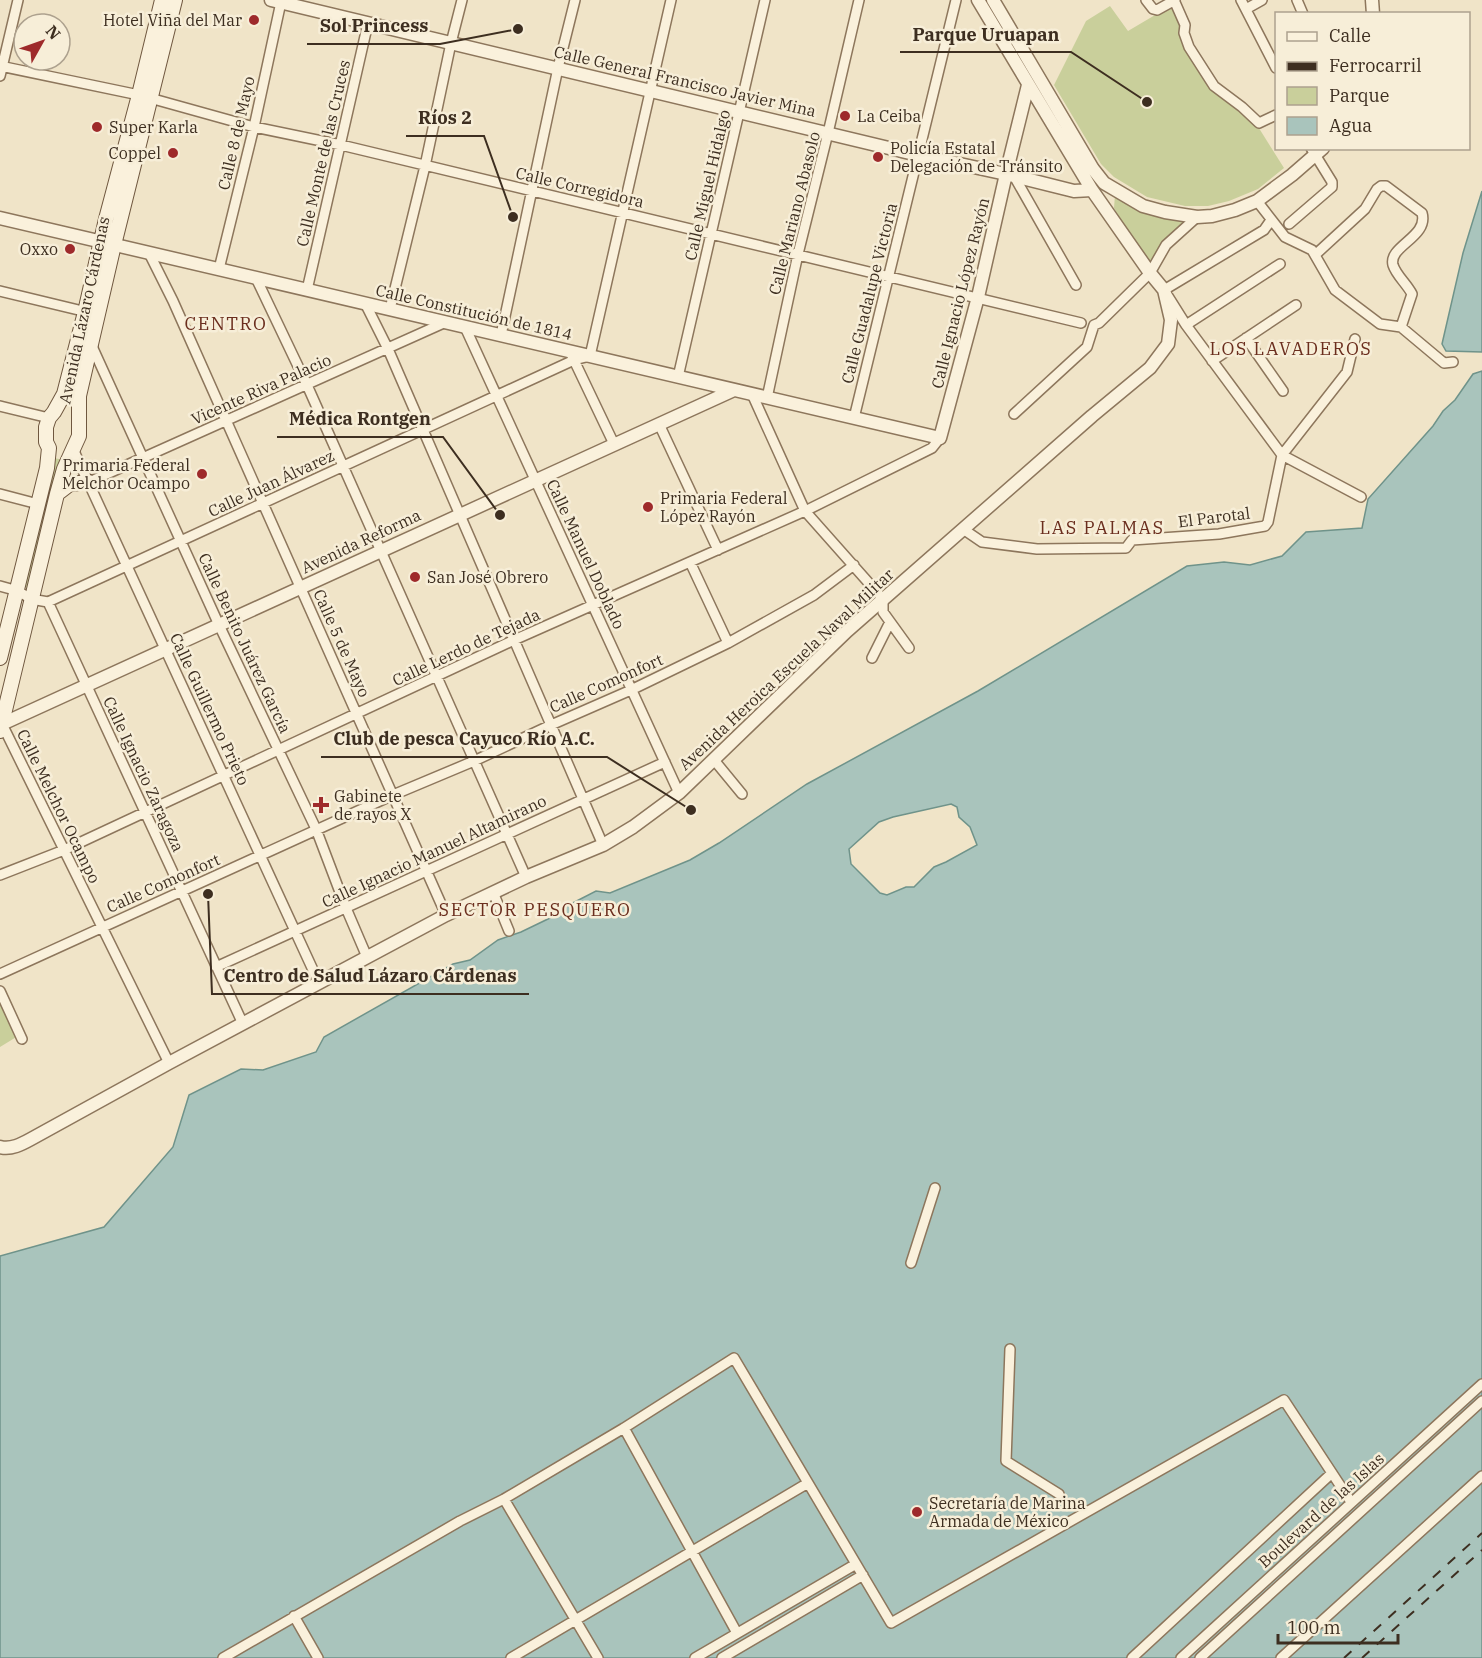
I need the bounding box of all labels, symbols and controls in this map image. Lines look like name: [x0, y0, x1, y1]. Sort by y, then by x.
callout: Sol Princess: [307, 8, 440, 44]
place label: Hotel Viña del Mar: [103, 10, 242, 30]
north arrow: [12, 12, 72, 72]
legend: [1275, 12, 1470, 150]
marker: Hotel Viña del Mar: [247, 13, 261, 27]
text: Sol Princess: [320, 14, 428, 37]
callout: Parque Uruapan: [900, 16, 1071, 52]
text: N: [42, 21, 65, 44]
text: Parque Uruapan: [912, 23, 1060, 46]
text: Calle: [1329, 24, 1371, 47]
street label: Calle General Francisco Javier Mina: [552, 41, 818, 121]
text: Ferrocarril: [1329, 54, 1422, 77]
street label: Calle Monte de las Cruces: [292, 58, 354, 248]
street label: Calle 8 de Mayo: [213, 74, 259, 192]
text: Parque: [1329, 84, 1389, 107]
callout: Ríos 2: [406, 100, 484, 136]
text: Ríos 2: [418, 106, 472, 129]
place label: La Ceiba: [857, 106, 922, 126]
street label: Calle Miguel Hidalgo: [680, 108, 734, 262]
marker: La Ceiba: [838, 109, 852, 123]
text: Agua: [1329, 114, 1372, 137]
place label: Super Karla: [109, 117, 198, 137]
marker: Super Karla: [90, 120, 104, 134]
street label: Calle Mariano Abasolo: [764, 129, 824, 297]
place label: Policía Estatal Delegación de Tránsito: [890, 138, 1063, 176]
place label: Coppel: [109, 143, 161, 163]
marker: Coppel: [166, 146, 180, 160]
marker: Policía Estatal Delegación de Tránsito: [871, 150, 885, 164]
street label: Calle Corregidora: [514, 163, 646, 212]
street label: Calle Ignacio López Rayón: [927, 196, 993, 390]
street label: Calle Guadalupe Victoria: [837, 200, 901, 385]
street label: Avenida Lázaro Cárdenas: [54, 214, 114, 406]
place label: Oxxo: [20, 239, 58, 259]
marker: Oxxo: [63, 242, 77, 256]
street label: Calle Constitución de 1814: [374, 280, 574, 344]
district label: CENTRO: [185, 312, 267, 335]
district label: LOS LAVADEROS: [1210, 337, 1372, 360]
street label: Vicente Riva Palacio: [188, 349, 334, 429]
callout: Médica Rontgen: [277, 401, 443, 437]
text: Médica Rontgen: [289, 407, 431, 430]
street label: Calle Juan Álvarez: [204, 444, 337, 521]
place label: Primaria Federal Melchor Ocampo: [62, 455, 190, 493]
marker: Primaria Federal Melchor Ocampo: [195, 467, 209, 481]
street label: Calle Manuel Doblado: [543, 476, 629, 632]
place label: Primaria Federal López Rayón: [660, 488, 788, 526]
marker: Primaria Federal López Rayón: [641, 500, 655, 514]
street label: El Parotal: [1177, 503, 1251, 531]
street label: Avenida Reforma: [298, 504, 424, 577]
district label: LAS PALMAS: [1039, 516, 1165, 539]
street label: Calle Benito Juárez García: [194, 550, 296, 737]
street label: Avenida Heroica Escuela Naval Militar: [674, 564, 898, 774]
place label: San José Obrero: [427, 567, 548, 587]
marker: San José Obrero: [408, 570, 422, 584]
street label: Calle 5 de Mayo: [309, 586, 375, 700]
street label: Calle Lerdo de Tejada: [389, 604, 543, 690]
street label: Calle Guillermo Prieto: [166, 630, 254, 788]
street label: Calle Comonfort: [546, 649, 666, 717]
street label: Calle Ignacio Zaragoza: [99, 693, 189, 855]
callout: Club de pesca Cayuco Río A.C.: [321, 721, 607, 757]
street label: Calle Melchor Ocampo: [13, 726, 105, 886]
text: Club de pesca Cayuco Río A.C.: [333, 727, 595, 750]
place label: Gabinete de rayos X: [334, 786, 412, 824]
street label: Calle Ignacio Manuel Altamirano: [319, 790, 549, 912]
marker: Gabinete de rayos X: [312, 796, 330, 814]
street label: Calle Comonfort: [103, 849, 223, 917]
district label: SECTOR PESQUERO: [439, 898, 631, 921]
callout: Centro de Salud Lázaro Cárdenas: [212, 958, 529, 994]
text: Centro de Salud Lázaro Cárdenas: [223, 964, 517, 987]
street label: Boulevard de las Islas: [1254, 1448, 1388, 1572]
place label: Secretaría de Marina Armada de México: [929, 1493, 1086, 1531]
marker: Secretaría de Marina Armada de México: [910, 1505, 924, 1519]
scale bar: [1278, 1607, 1398, 1645]
text: 100 m: [1287, 1616, 1341, 1639]

